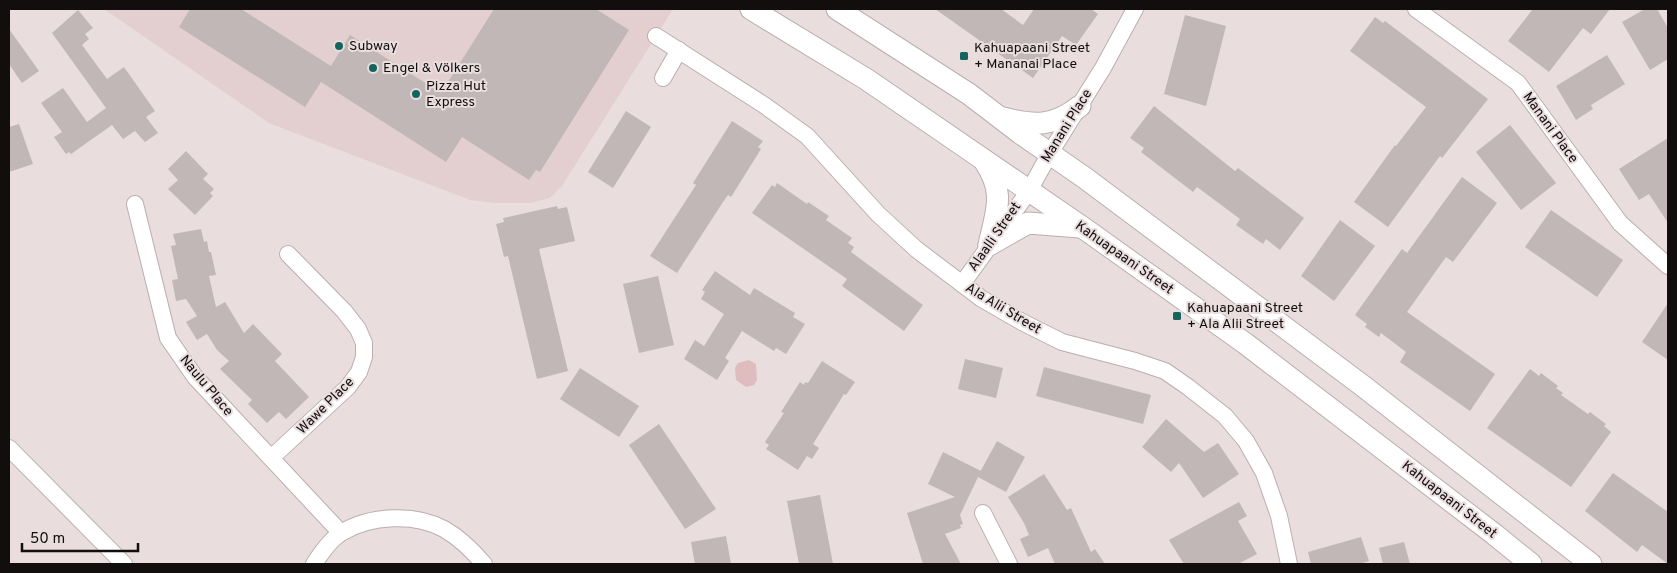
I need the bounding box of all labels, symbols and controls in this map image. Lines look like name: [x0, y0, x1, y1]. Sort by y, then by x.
place label: Subway: [349, 38, 398, 55]
marker: Subway: [333, 40, 345, 52]
place label: Kahuapaani Street + Mananai Place: [974, 40, 1090, 73]
marker: Kahuapaani Street + Mananai Place: [958, 50, 970, 62]
place label: Engel & Völkers: [383, 60, 480, 77]
marker: Engel & Völkers: [367, 62, 379, 74]
place label: Pizza Hut Express: [426, 78, 486, 111]
street label: Manani Place: [1038, 86, 1096, 166]
marker: Pizza Hut Express: [410, 88, 422, 100]
street label: Manani Place: [1519, 89, 1581, 167]
street label: Alaalli Street: [965, 199, 1025, 275]
street label: Kahuapaani Street: [1072, 218, 1176, 298]
street label: Ala Alii Street: [962, 280, 1044, 338]
place label: Kahuapaani Street + Ala Alii Street: [1187, 300, 1303, 333]
marker: Kahuapaani Street + Ala Alii Street: [1171, 310, 1183, 322]
street label: Naulu Place: [176, 352, 236, 420]
street label: Wawe Place: [294, 374, 358, 438]
street label: Kahuapaani Street: [1398, 458, 1500, 542]
scale bar: [22, 520, 139, 552]
text: 50 m: [30, 530, 65, 549]

